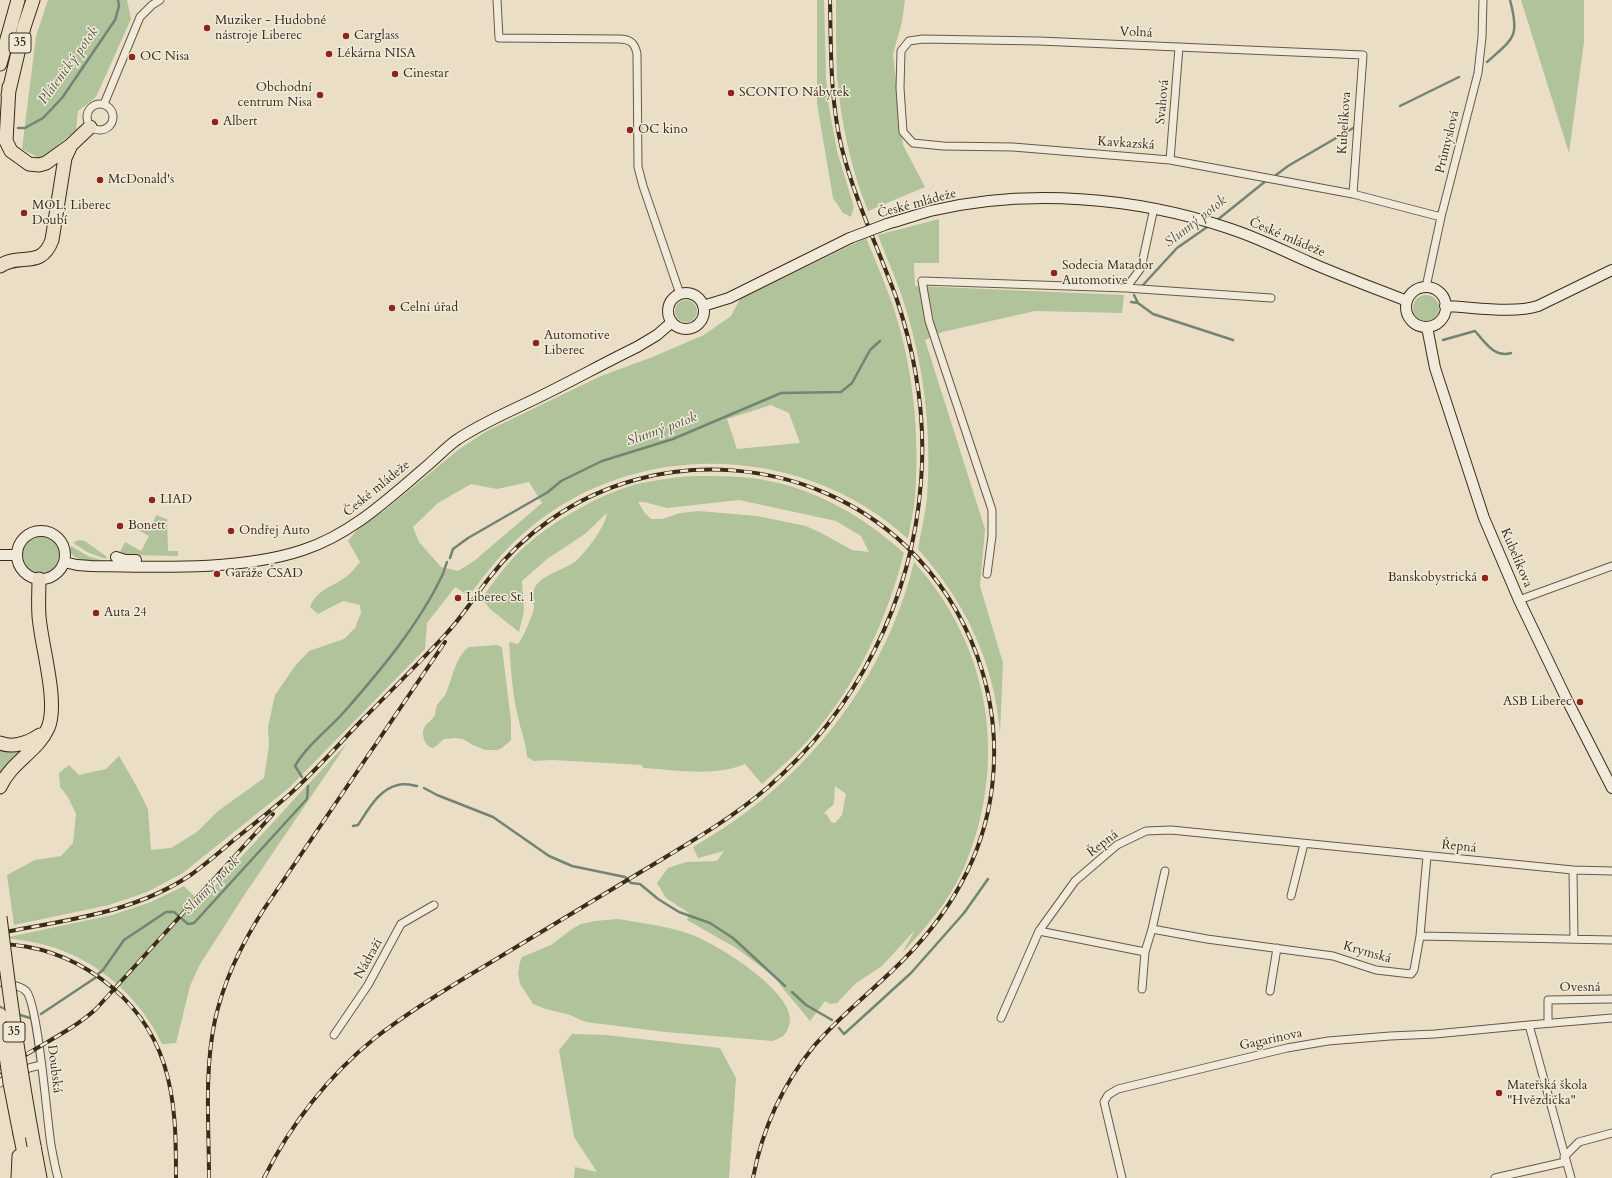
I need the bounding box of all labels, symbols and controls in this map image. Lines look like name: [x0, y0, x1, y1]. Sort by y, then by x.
place label: Muziker - Hudobné nástroje Liberec: [215, 13, 326, 44]
marker: Muziker - Hudobné nástroje Liberec: [202, 23, 212, 33]
water label: Plátenický potok: [35, 24, 103, 108]
street label: Volná: [1119, 25, 1153, 41]
place label: Carglass: [354, 28, 399, 44]
marker: Carglass: [341, 31, 351, 41]
road number: 35: [9, 33, 31, 53]
place label: Lékárna NISA: [337, 46, 416, 62]
place label: OC Nisa: [140, 49, 189, 65]
marker: Lékárna NISA: [324, 49, 334, 59]
marker: OC Nisa: [127, 52, 137, 62]
place label: Cinestar: [403, 66, 449, 82]
marker: Cinestar: [390, 69, 400, 79]
street label: Svahová: [1153, 79, 1173, 125]
place label: Obchodní centrum Nisa: [238, 80, 312, 111]
place label: SCONTO Nábytek: [739, 85, 850, 101]
marker: SCONTO Nábytek: [726, 88, 736, 98]
marker: Obchodní centrum Nisa: [315, 90, 325, 100]
street label: Kubelíkova: [1335, 91, 1355, 155]
street label: Průmyslová: [1433, 109, 1463, 175]
place label: Albert: [223, 114, 257, 130]
marker: Albert: [210, 117, 220, 127]
place label: OC kino: [638, 122, 688, 138]
marker: OC kino: [625, 125, 635, 135]
street label: Kavkazská: [1097, 134, 1155, 154]
place label: McDonald's: [108, 172, 174, 188]
marker: McDonald's: [95, 175, 105, 185]
street label: České mládeže: [876, 186, 958, 222]
water label: Slunný potok: [1162, 193, 1230, 251]
place label: MOL, Liberec Doubí: [32, 198, 111, 229]
marker: MOL, Liberec Doubí: [19, 208, 29, 218]
street label: České mládeže: [1247, 215, 1327, 261]
place label: Sodecia Matador Automotive: [1062, 258, 1153, 289]
marker: Sodecia Matador Automotive: [1049, 268, 1059, 278]
place label: Celní úřad: [400, 300, 458, 316]
marker: Celní úřad: [387, 303, 397, 313]
place label: Automotive Liberec: [544, 328, 610, 359]
marker: Automotive Liberec: [531, 338, 541, 348]
water label: Slunný potok: [624, 409, 700, 451]
street label: České mládeže: [341, 457, 413, 521]
place label: LIAD: [160, 492, 192, 508]
marker: LIAD: [147, 495, 157, 505]
place label: Bonett: [128, 518, 165, 534]
marker: Bonett: [115, 521, 125, 531]
place label: Ondřej Auto: [239, 523, 310, 539]
marker: Ondřej Auto: [226, 526, 236, 536]
street label: Kubelíkova: [1497, 526, 1535, 590]
place label: Garáže ČSAD: [225, 566, 303, 582]
marker: Garáže ČSAD: [212, 569, 222, 579]
place label: Banskobystrická: [1388, 570, 1477, 586]
marker: Banskobystrická: [1480, 573, 1490, 583]
place label: Liberec St. 1: [466, 590, 535, 606]
marker: Liberec St. 1: [453, 593, 463, 603]
place label: Auta 24: [104, 605, 147, 621]
marker: Auta 24: [91, 608, 101, 618]
place label: ASB Liberec: [1503, 694, 1572, 710]
marker: ASB Liberec: [1575, 697, 1585, 707]
street label: Řepná: [1084, 827, 1122, 861]
street label: Řepná: [1441, 837, 1477, 857]
water label: Slunný potok: [180, 854, 244, 918]
street label: Nádraží: [352, 936, 386, 982]
street label: Krymská: [1341, 939, 1393, 967]
street label: Ovesná: [1559, 980, 1601, 996]
road number: 35: [3, 1022, 25, 1042]
street label: Gagarinova: [1238, 1026, 1304, 1054]
street label: Doubská: [43, 1044, 65, 1094]
place label: Mateřská škola "Hvězdička": [1507, 1078, 1587, 1109]
marker: Mateřská škola "Hvězdička": [1494, 1088, 1504, 1098]

